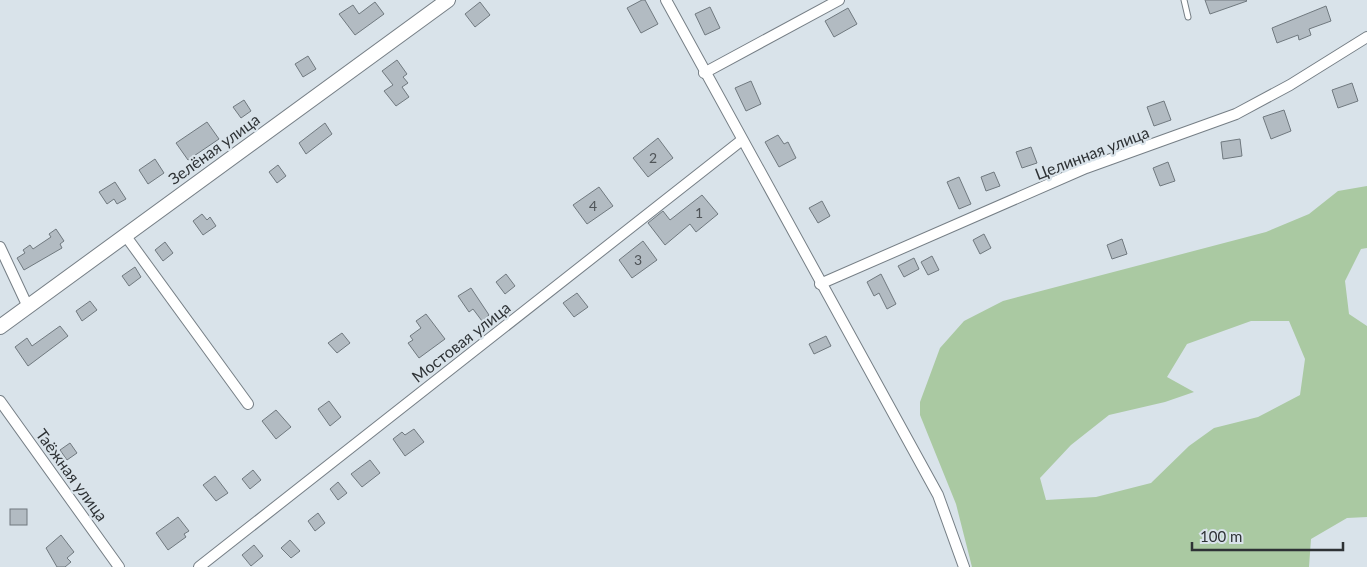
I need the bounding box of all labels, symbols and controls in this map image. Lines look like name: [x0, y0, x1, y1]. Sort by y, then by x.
street label: Зелёная улица: [164, 109, 263, 188]
street label: Целинная улица: [1032, 122, 1152, 183]
house number: 2: [649, 149, 657, 166]
house number: 4: [589, 197, 597, 214]
house number: 1: [695, 204, 703, 221]
house number: 3: [634, 251, 642, 268]
street label: Мостовая улица: [408, 297, 514, 386]
street label: Таёжная улица: [33, 425, 112, 524]
scale bar: [1192, 520, 1343, 552]
text: 100 m: [1200, 527, 1242, 545]

